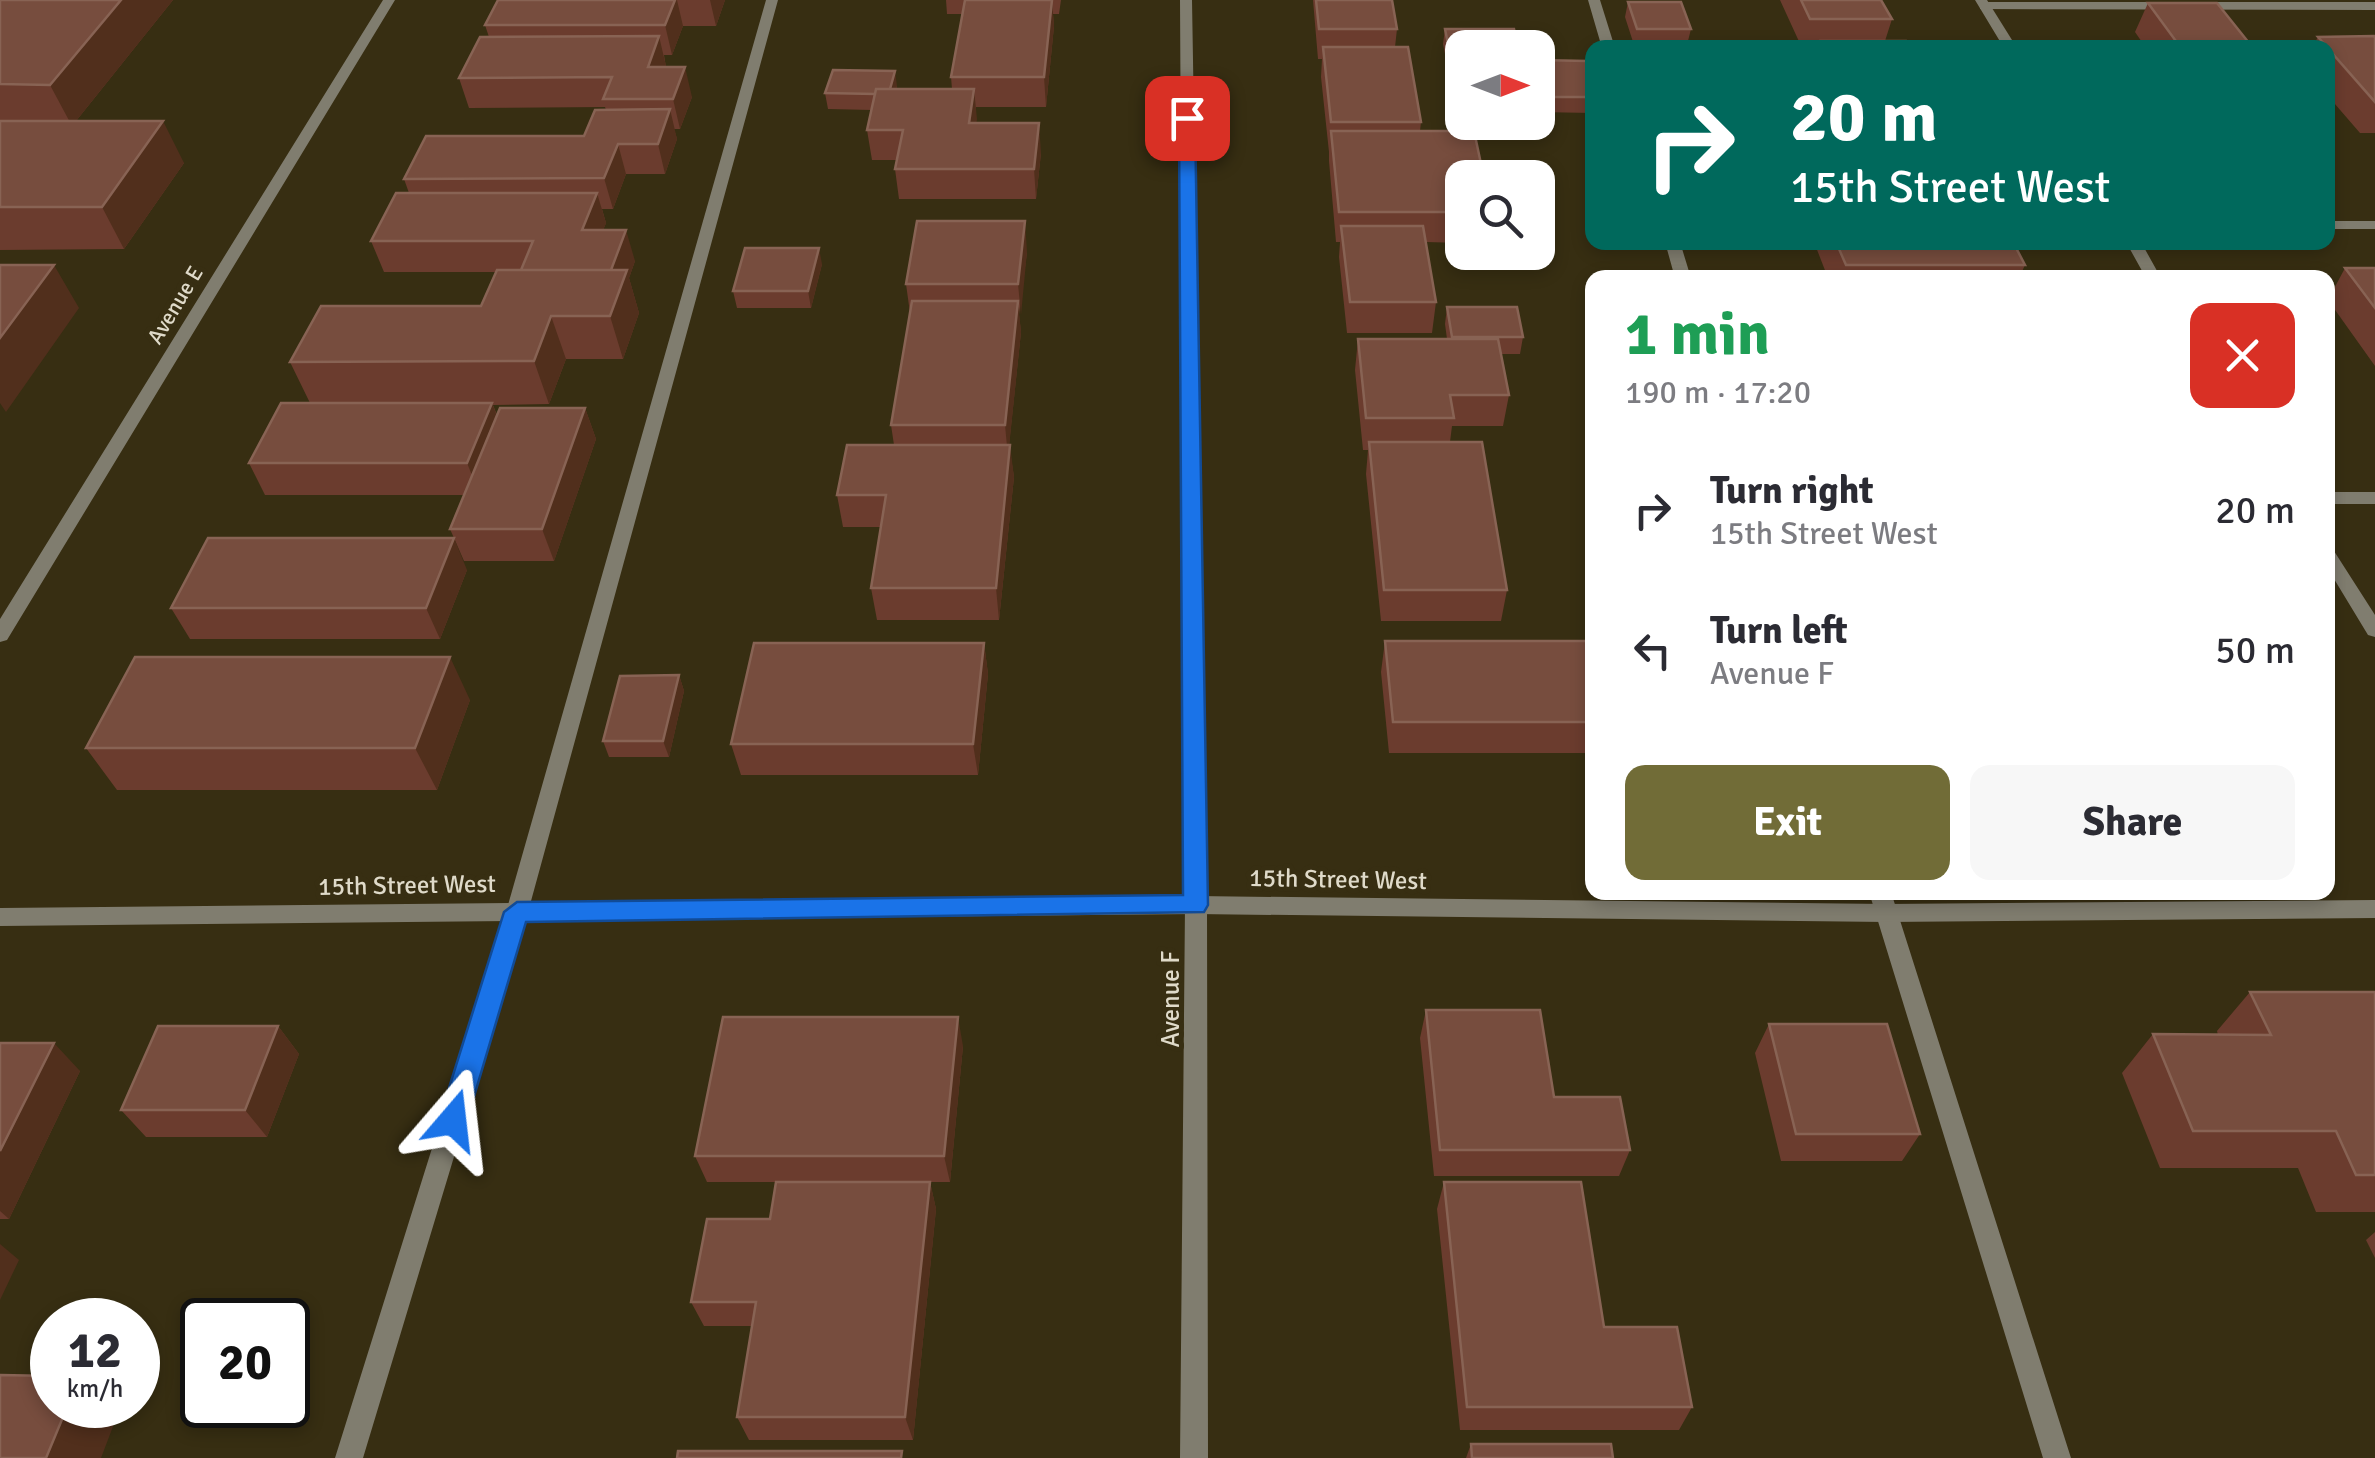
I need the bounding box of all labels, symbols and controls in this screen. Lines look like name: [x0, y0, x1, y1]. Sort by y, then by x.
north arrow: [1445, 30, 1555, 140]
map controls: [1445, 30, 1555, 270]
text: 20 m: [1790, 74, 1938, 160]
pin: [1145, 76, 1230, 161]
icon: right: [1625, 80, 1755, 210]
icon: arrive: [1160, 91, 1215, 146]
button: search: [1445, 160, 1555, 270]
text: 15th Street West: [1790, 160, 2110, 215]
street label: Avenue E: [141, 261, 209, 349]
text: 1 min: [1625, 298, 1770, 372]
button: close: [2190, 303, 2295, 408]
text: 190 m · 17:20: [1625, 373, 1811, 412]
text: Turn right: [1710, 467, 1874, 514]
icon: right: [1625, 483, 1680, 538]
text: 20 m: [2215, 487, 2295, 534]
text: 15th Street West: [1710, 514, 1938, 553]
text: Turn left: [1710, 607, 1848, 654]
icon: left: [1625, 623, 1680, 678]
text: 50 m: [2215, 627, 2295, 674]
text: Avenue F: [1710, 654, 1834, 693]
button: Exit: [1625, 765, 1950, 880]
button: Share: [1970, 765, 2295, 880]
street label: 15th Street West: [1249, 862, 1427, 896]
street label: 15th Street West: [318, 868, 496, 902]
street label: Avenue F: [1155, 951, 1186, 1047]
position arrow: [401, 1068, 505, 1172]
speed limit sign: 20: [180, 1298, 310, 1428]
text: 12: [68, 1320, 122, 1382]
text: km/h: [67, 1373, 123, 1404]

